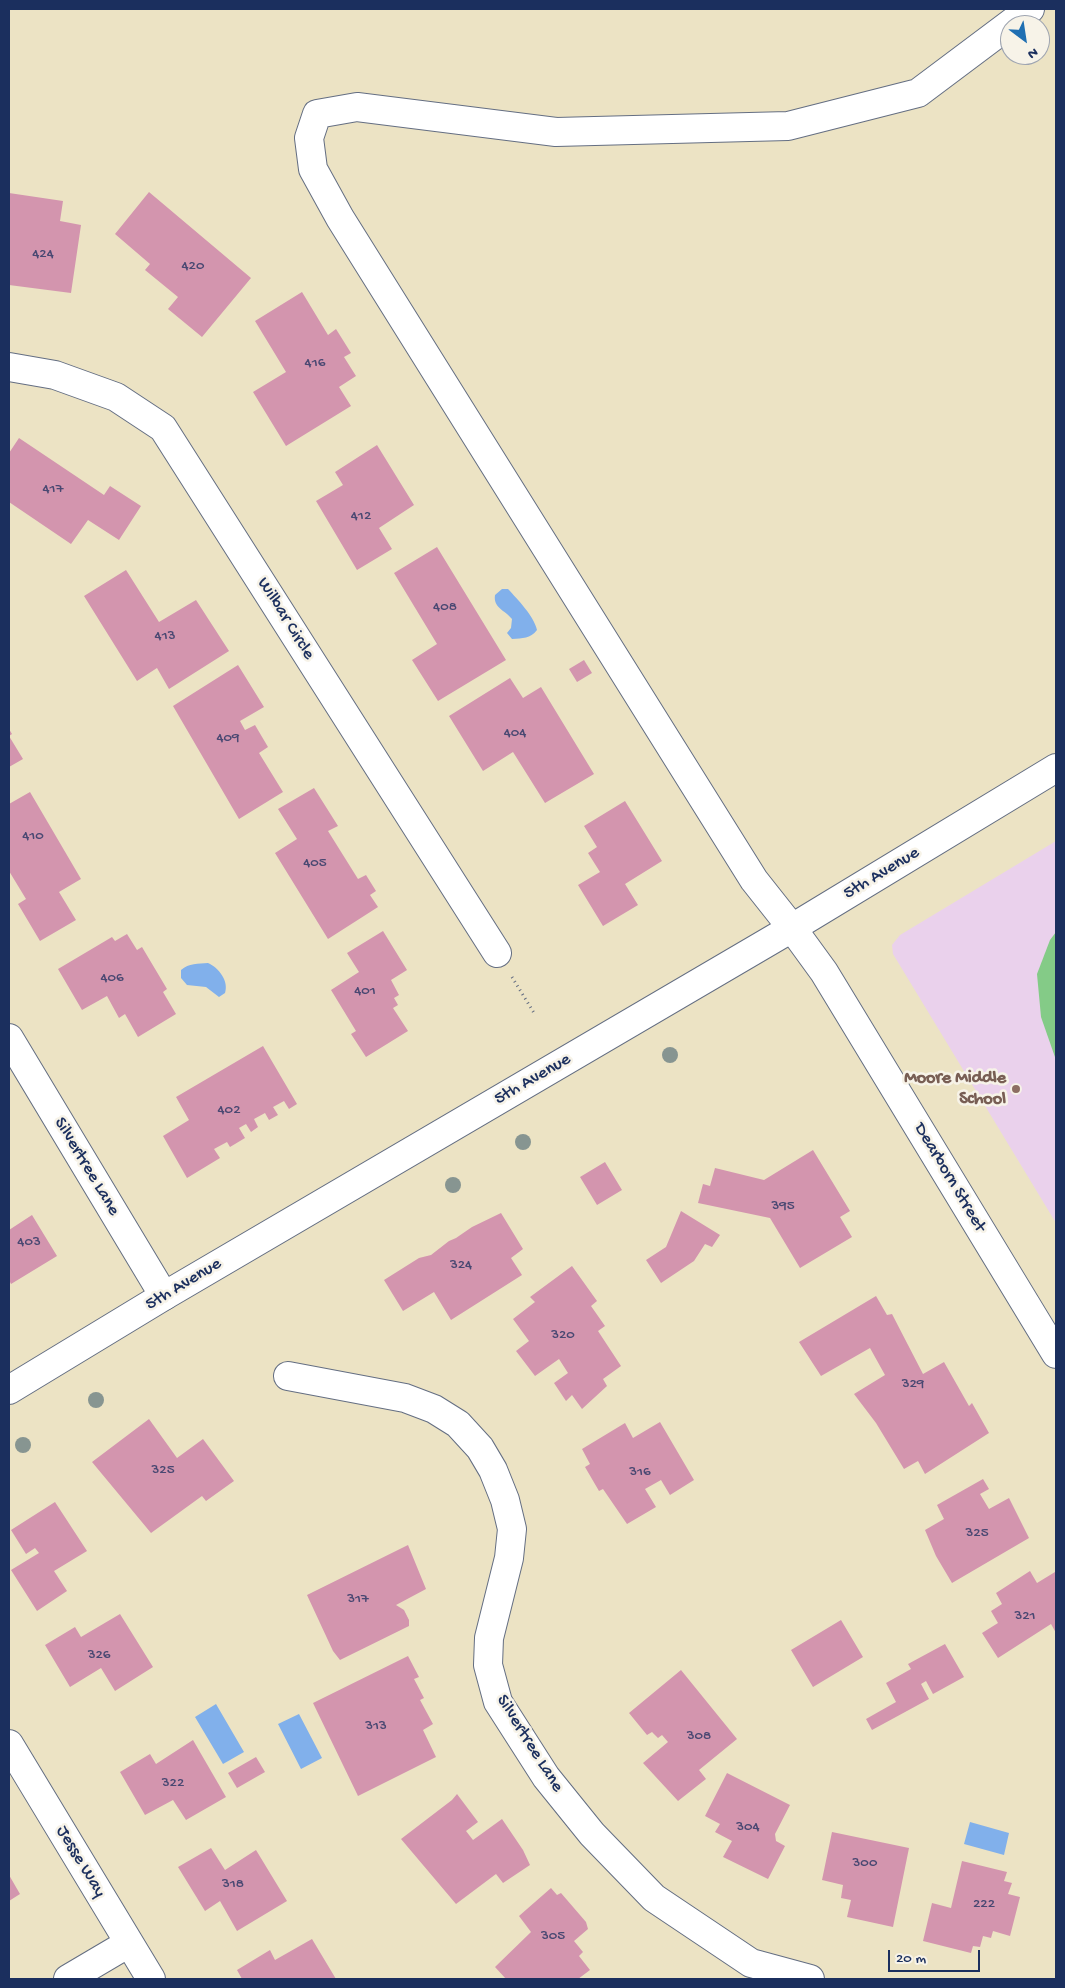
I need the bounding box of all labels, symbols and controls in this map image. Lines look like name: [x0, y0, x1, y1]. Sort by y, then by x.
north arrow: [1000, 15, 1050, 65]
text: N: [1024, 43, 1041, 62]
house number: 424: [32, 246, 54, 264]
house number: 420: [182, 258, 204, 276]
house number: 416: [305, 355, 325, 373]
house number: 417: [43, 481, 63, 499]
house number: 412: [351, 508, 371, 526]
street label: Wilbar Circle: [251, 574, 319, 664]
house number: 408: [433, 599, 457, 617]
house number: 413: [155, 628, 175, 646]
house number: 404: [504, 725, 526, 743]
house number: 409: [216, 730, 240, 748]
house number: 410: [22, 828, 44, 846]
street label: 5th Avenue: [840, 843, 924, 905]
house number: 405: [303, 855, 327, 873]
house number: 406: [100, 970, 124, 988]
house number: 401: [354, 983, 376, 1001]
street label: 5th Avenue: [491, 1049, 575, 1111]
place label: Moore Middle School: [904, 1068, 1006, 1110]
marker: Moore Middle School: [1010, 1083, 1022, 1095]
house number: 402: [218, 1102, 240, 1120]
street label: Silvertree Lane: [48, 1114, 124, 1220]
street label: Dearborn Street: [908, 1120, 990, 1236]
house number: 395: [771, 1198, 795, 1216]
house number: 403: [17, 1234, 41, 1252]
street label: 5th Avenue: [142, 1254, 226, 1316]
house number: 324: [450, 1257, 472, 1275]
house number: 320: [551, 1327, 575, 1345]
house number: 329: [902, 1376, 924, 1394]
house number: 325: [151, 1462, 175, 1480]
house number: 316: [629, 1464, 651, 1482]
house number: 325: [965, 1525, 989, 1543]
house number: 317: [347, 1591, 369, 1609]
house number: 321: [1014, 1608, 1036, 1626]
house number: 326: [88, 1647, 110, 1665]
street label: Silvertree Lane: [490, 1691, 568, 1797]
house number: 313: [365, 1718, 387, 1736]
house number: 308: [687, 1728, 711, 1746]
house number: 322: [162, 1775, 184, 1793]
house number: 304: [736, 1819, 760, 1837]
street label: Jesse Way: [50, 1822, 110, 1902]
house number: 300: [853, 1855, 877, 1873]
house number: 318: [222, 1876, 244, 1894]
house number: 222: [973, 1896, 995, 1914]
house number: 305: [541, 1928, 565, 1946]
scale bar: [890, 1940, 982, 1972]
text: 20 m: [896, 1950, 926, 1968]

